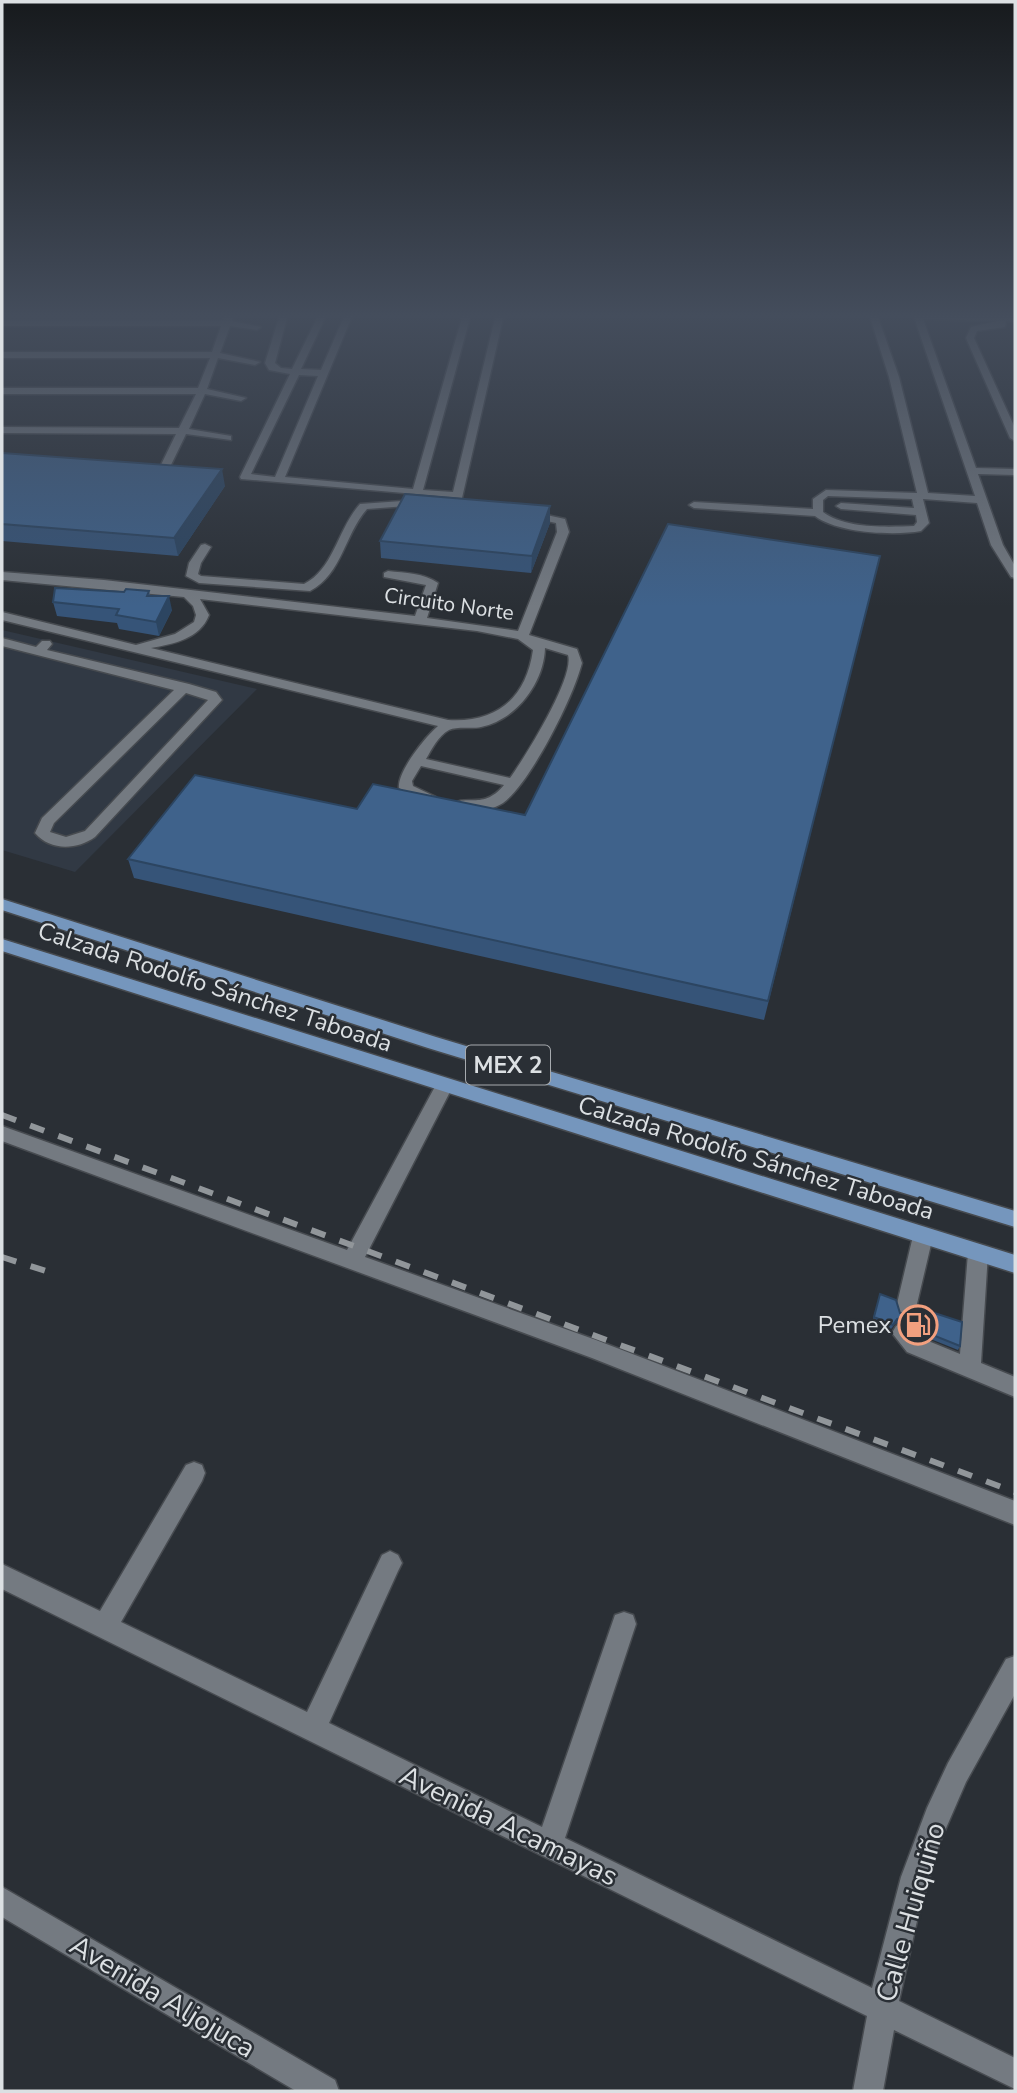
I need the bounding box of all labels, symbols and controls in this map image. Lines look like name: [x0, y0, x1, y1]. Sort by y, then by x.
street label: Circuito Norte: [382, 581, 516, 627]
street label: Calzada Rodolfo Sánchez Taboada: [34, 915, 396, 1059]
road number: MEX 2: [466, 1046, 550, 1084]
street label: Calzada Rodolfo Sánchez Taboada: [574, 1089, 938, 1227]
fuel station icon: Pemex: [897, 1304, 939, 1346]
place label: Pemex: [818, 1309, 891, 1341]
street label: Avenida Acamayas: [393, 1757, 624, 1895]
street label: Calle Huiquiño: [867, 1818, 955, 2007]
street label: Avenida Aljojuca: [63, 1926, 262, 2067]

